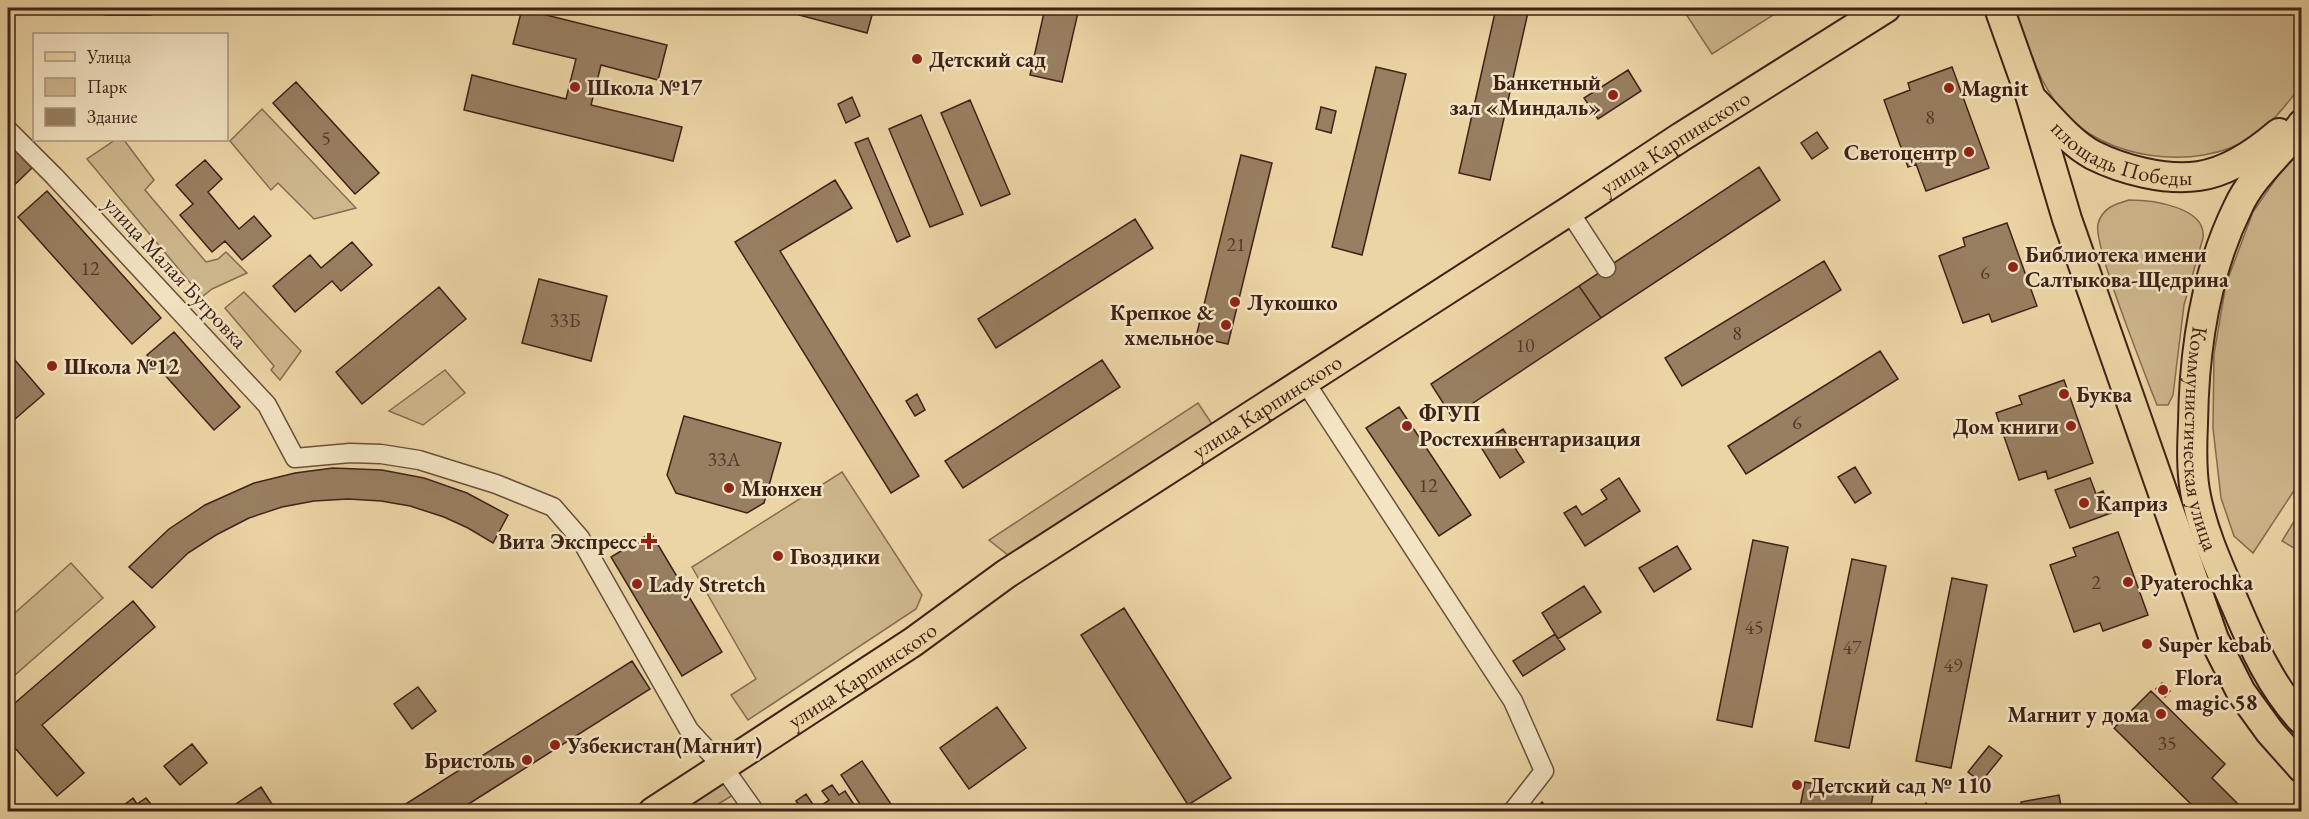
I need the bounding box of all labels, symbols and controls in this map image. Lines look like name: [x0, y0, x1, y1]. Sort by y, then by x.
legend: [33, 33, 228, 141]
text: Улица: [86, 45, 132, 68]
place label: Детский сад: [929, 45, 1046, 74]
marker: Детский сад: [910, 52, 924, 66]
place label: Банкетный зал «Миндаль»: [1450, 68, 1601, 122]
place label: Школа №17: [587, 73, 703, 102]
place label: Magnit: [1961, 74, 2029, 103]
text: Парк: [87, 75, 127, 98]
marker: Школа №17: [568, 80, 582, 94]
marker: Magnit: [1942, 81, 1956, 95]
street label: улица Карпинского: [1594, 83, 1756, 202]
marker: Банкетный зал «Миндаль»: [1606, 88, 1620, 102]
house number: 8: [1925, 104, 1935, 130]
text: Здание: [87, 105, 137, 128]
street label: площадь Победы: [2045, 114, 2193, 192]
house number: 5: [321, 125, 331, 151]
place label: Светоцентр: [1844, 138, 1957, 167]
marker: Светоцентр: [1962, 145, 1976, 159]
street label: улица Малая Бугровка: [97, 190, 254, 355]
house number: 21: [1226, 231, 1246, 257]
place label: Библиотека имени Салтыкова-Щедрина: [2025, 240, 2229, 294]
house number: 12: [80, 255, 100, 281]
house number: 6: [1980, 259, 1990, 285]
marker: Библиотека имени Салтыкова-Щедрина: [2006, 260, 2020, 274]
place label: Лукошко: [1247, 288, 1337, 317]
marker: Лукошко: [1228, 295, 1242, 309]
place label: Крепкое & хмельное: [1110, 298, 1214, 352]
house number: 33Б: [550, 307, 581, 333]
marker: Крепкое & хмельное: [1219, 318, 1233, 332]
house number: 8: [1732, 320, 1742, 346]
street label: Коммунистическая улица: [2177, 325, 2225, 555]
house number: 10: [1515, 332, 1535, 358]
street label: улица Карпинского: [1186, 347, 1348, 465]
place label: Школа №12: [64, 352, 180, 381]
marker: Школа №12: [45, 359, 59, 373]
place label: Буква: [2076, 380, 2133, 409]
marker: Буква: [2057, 387, 2071, 401]
place label: ФГУП Ростехинвентаризация: [1419, 399, 1641, 453]
house number: 6: [1792, 409, 1802, 435]
place label: Дом книги: [1953, 412, 2059, 441]
marker: ФГУП Ростехинвентаризация: [1400, 419, 1414, 433]
marker: Дом книги: [2064, 419, 2078, 433]
house number: 33А: [707, 446, 741, 472]
house number: 12: [1418, 472, 1438, 498]
place label: Мюнхен: [741, 474, 823, 503]
marker: Мюнхен: [722, 481, 736, 495]
place label: Каприз: [2096, 489, 2168, 518]
marker: Каприз: [2077, 496, 2091, 510]
place label: Вита Экспресс: [499, 527, 637, 556]
marker: Вита Экспресс: [642, 534, 656, 548]
place label: Гвоздики: [790, 542, 880, 571]
marker: Гвоздики: [771, 549, 785, 563]
place label: Pyaterochka: [2140, 568, 2254, 597]
house number: 2: [2091, 569, 2101, 595]
place label: Lady Stretch: [649, 570, 766, 599]
marker: Pyaterochka: [2121, 575, 2135, 589]
marker: Lady Stretch: [630, 577, 644, 591]
house number: 45: [1744, 614, 1764, 640]
street label: улица Карпинского: [782, 615, 943, 735]
place label: Super kebab: [2159, 630, 2272, 659]
house number: 47: [1842, 634, 1862, 660]
marker: Super kebab: [2140, 637, 2154, 651]
house number: 49: [1943, 652, 1963, 678]
place label: Flora magic 58: [2175, 663, 2257, 717]
marker: Flora magic 58: [2156, 683, 2170, 697]
place label: Магнит у дома: [2007, 700, 2149, 729]
marker: Магнит у дома: [2154, 707, 2168, 721]
house number: 35: [2157, 730, 2177, 756]
place label: Узбекистан(Магнит): [566, 731, 762, 760]
marker: Узбекистан(Магнит): [548, 738, 562, 752]
place label: Бристоль: [424, 746, 515, 775]
marker: Бристоль: [520, 753, 534, 767]
place label: Детский сад № 110: [1809, 771, 1992, 800]
marker: Детский сад № 110: [1790, 778, 1804, 792]

